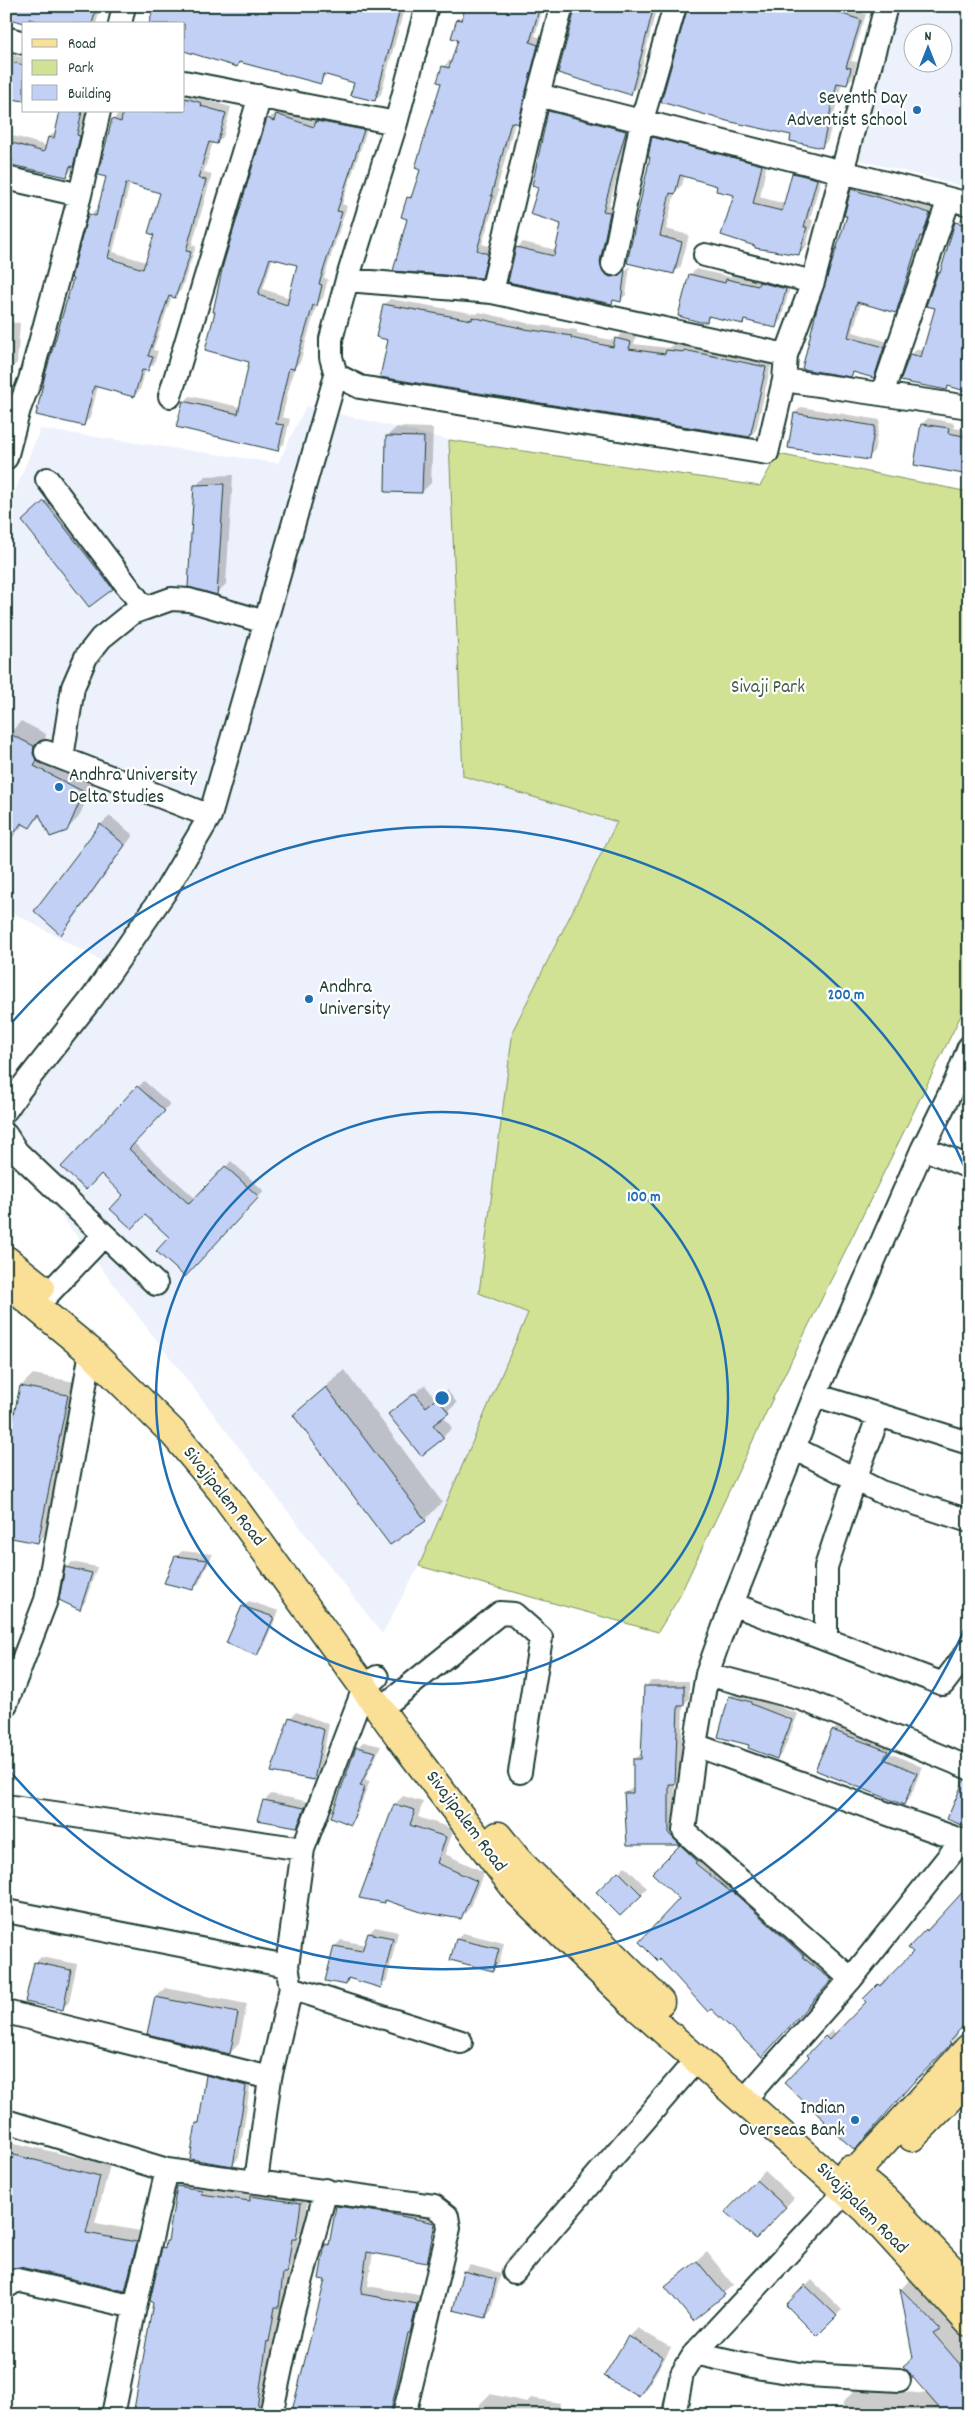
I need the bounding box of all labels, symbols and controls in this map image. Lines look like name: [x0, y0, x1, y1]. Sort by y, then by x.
legend: [22, 22, 185, 112]
north arrow: [902, 22, 952, 72]
text: N: [925, 27, 932, 47]
text: Road: [68, 34, 96, 56]
text: Park: [68, 58, 94, 80]
text: Building: [68, 84, 111, 106]
place label: Seventh Day Adventist School: [787, 86, 907, 135]
marker: Seventh Day Adventist School: [911, 104, 923, 116]
park label: Sivaji Park: [731, 675, 805, 702]
place label: Andhra University Delta Studies: [69, 763, 197, 812]
marker: Andhra University Delta Studies: [53, 781, 65, 793]
place label: Andhra University: [319, 975, 390, 1024]
text: 200 m: [828, 985, 864, 1007]
marker: Andhra University: [303, 993, 315, 1005]
text: 100 m: [627, 1187, 661, 1209]
centre of rings: [433, 1389, 451, 1407]
street label: Sivajipalem Road: [175, 1441, 271, 1553]
street label: Sivajipalem Road: [418, 1766, 512, 1878]
place label: Indian Overseas Bank: [739, 2096, 845, 2145]
marker: Indian Overseas Bank: [849, 2114, 861, 2126]
street label: Sivajipalem Road: [809, 2157, 913, 2261]

